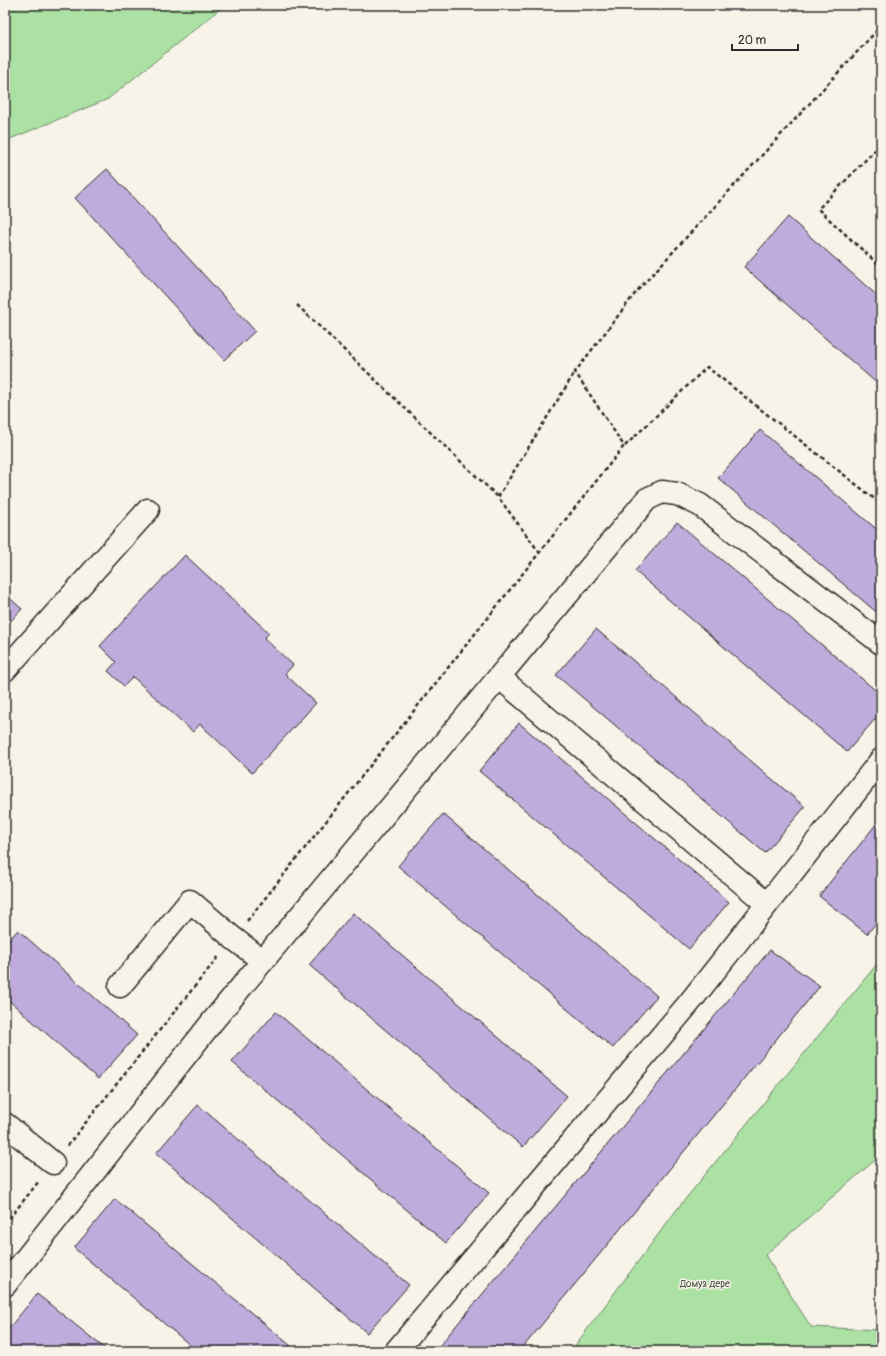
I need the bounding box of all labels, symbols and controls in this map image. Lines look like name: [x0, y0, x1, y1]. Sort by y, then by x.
scale bar: [732, 26, 798, 52]
text: 20 m: [738, 33, 767, 48]
park label: Домуз дере: [679, 1278, 730, 1290]

